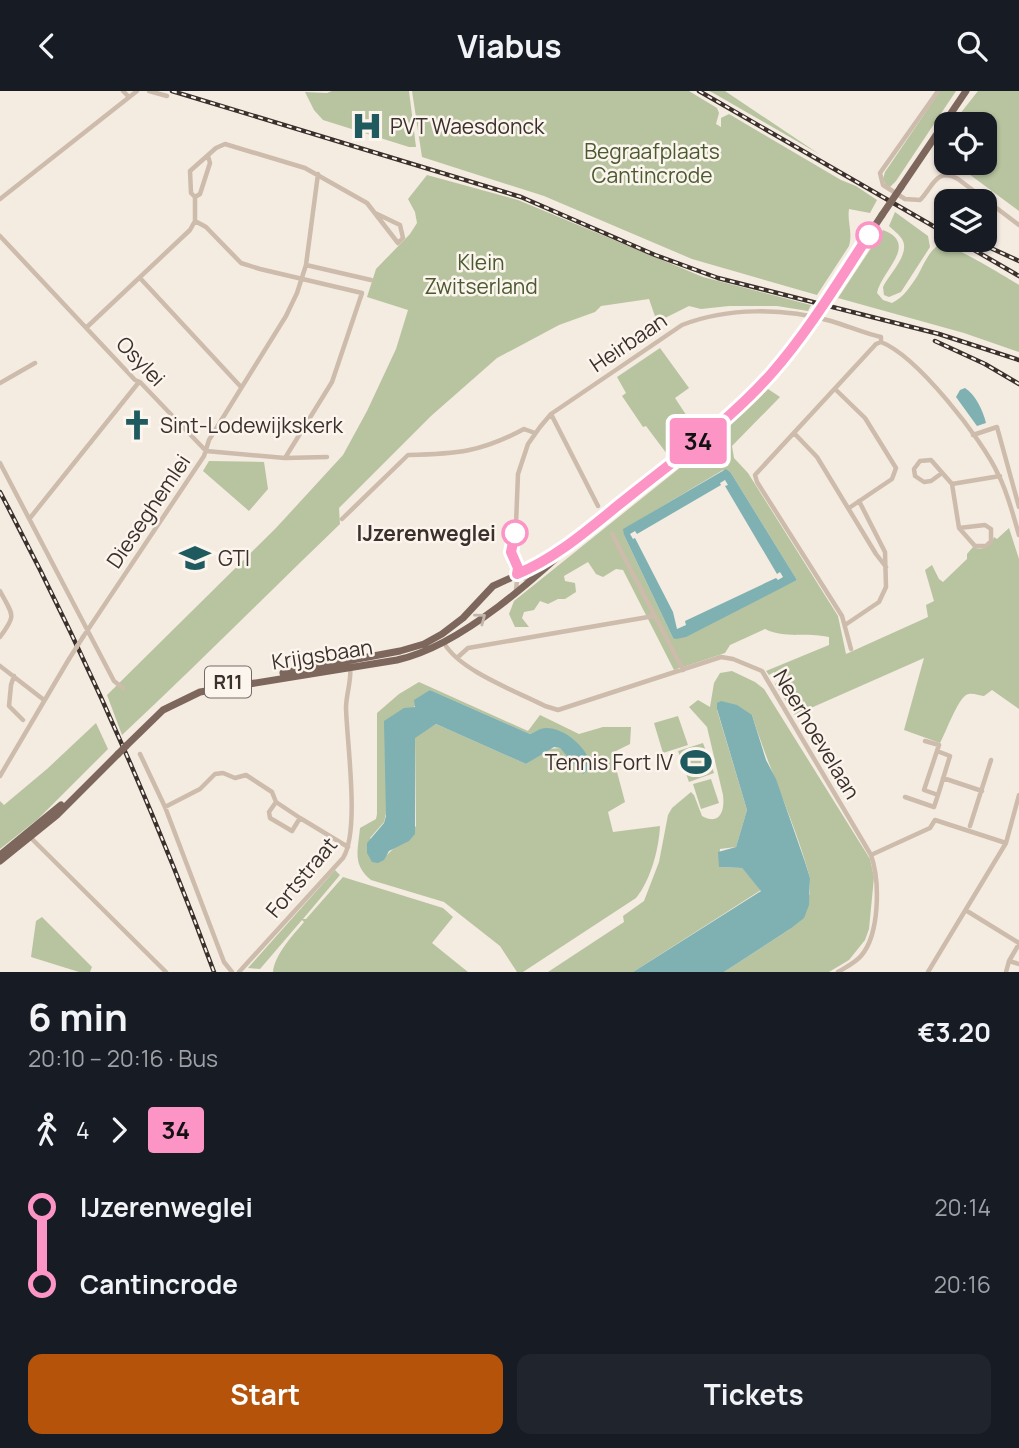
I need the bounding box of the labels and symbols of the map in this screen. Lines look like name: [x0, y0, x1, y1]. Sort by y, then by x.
hospital icon: PVT Waesdonck: [350, 109, 384, 143]
place label: PVT Waesdonck: [390, 112, 545, 140]
park label: Begraafplaats Cantincrode: [584, 137, 720, 189]
unlabelled marker: [856, 222, 882, 248]
park label: Klein Zwitserland: [424, 248, 538, 300]
street label: Heirbaan: [584, 306, 672, 378]
street label: Osylei: [110, 330, 172, 392]
church icon: Sint-Lodewijkskerk: [120, 408, 154, 442]
place label: Sint-Lodewijkskerk: [160, 411, 344, 439]
line badge: 34: [666, 418, 730, 464]
street label: Dieseghemlei: [100, 449, 196, 573]
place label: IJzerenweglei: [357, 519, 496, 547]
marker: IJzerenweglei: [502, 520, 528, 546]
school or university icon: GTI: [178, 541, 212, 575]
place label: GTI: [218, 544, 250, 572]
one-way arrow: [473, 613, 486, 626]
street label: Krijgsbaan: [269, 632, 375, 676]
street label: Neerhoevelaan: [767, 664, 867, 804]
road number: R11: [205, 667, 251, 697]
sports icon: Tennis Fort IV: [679, 745, 713, 779]
place label: Tennis Fort IV: [545, 748, 673, 776]
street label: Fortstraat: [259, 831, 343, 923]

